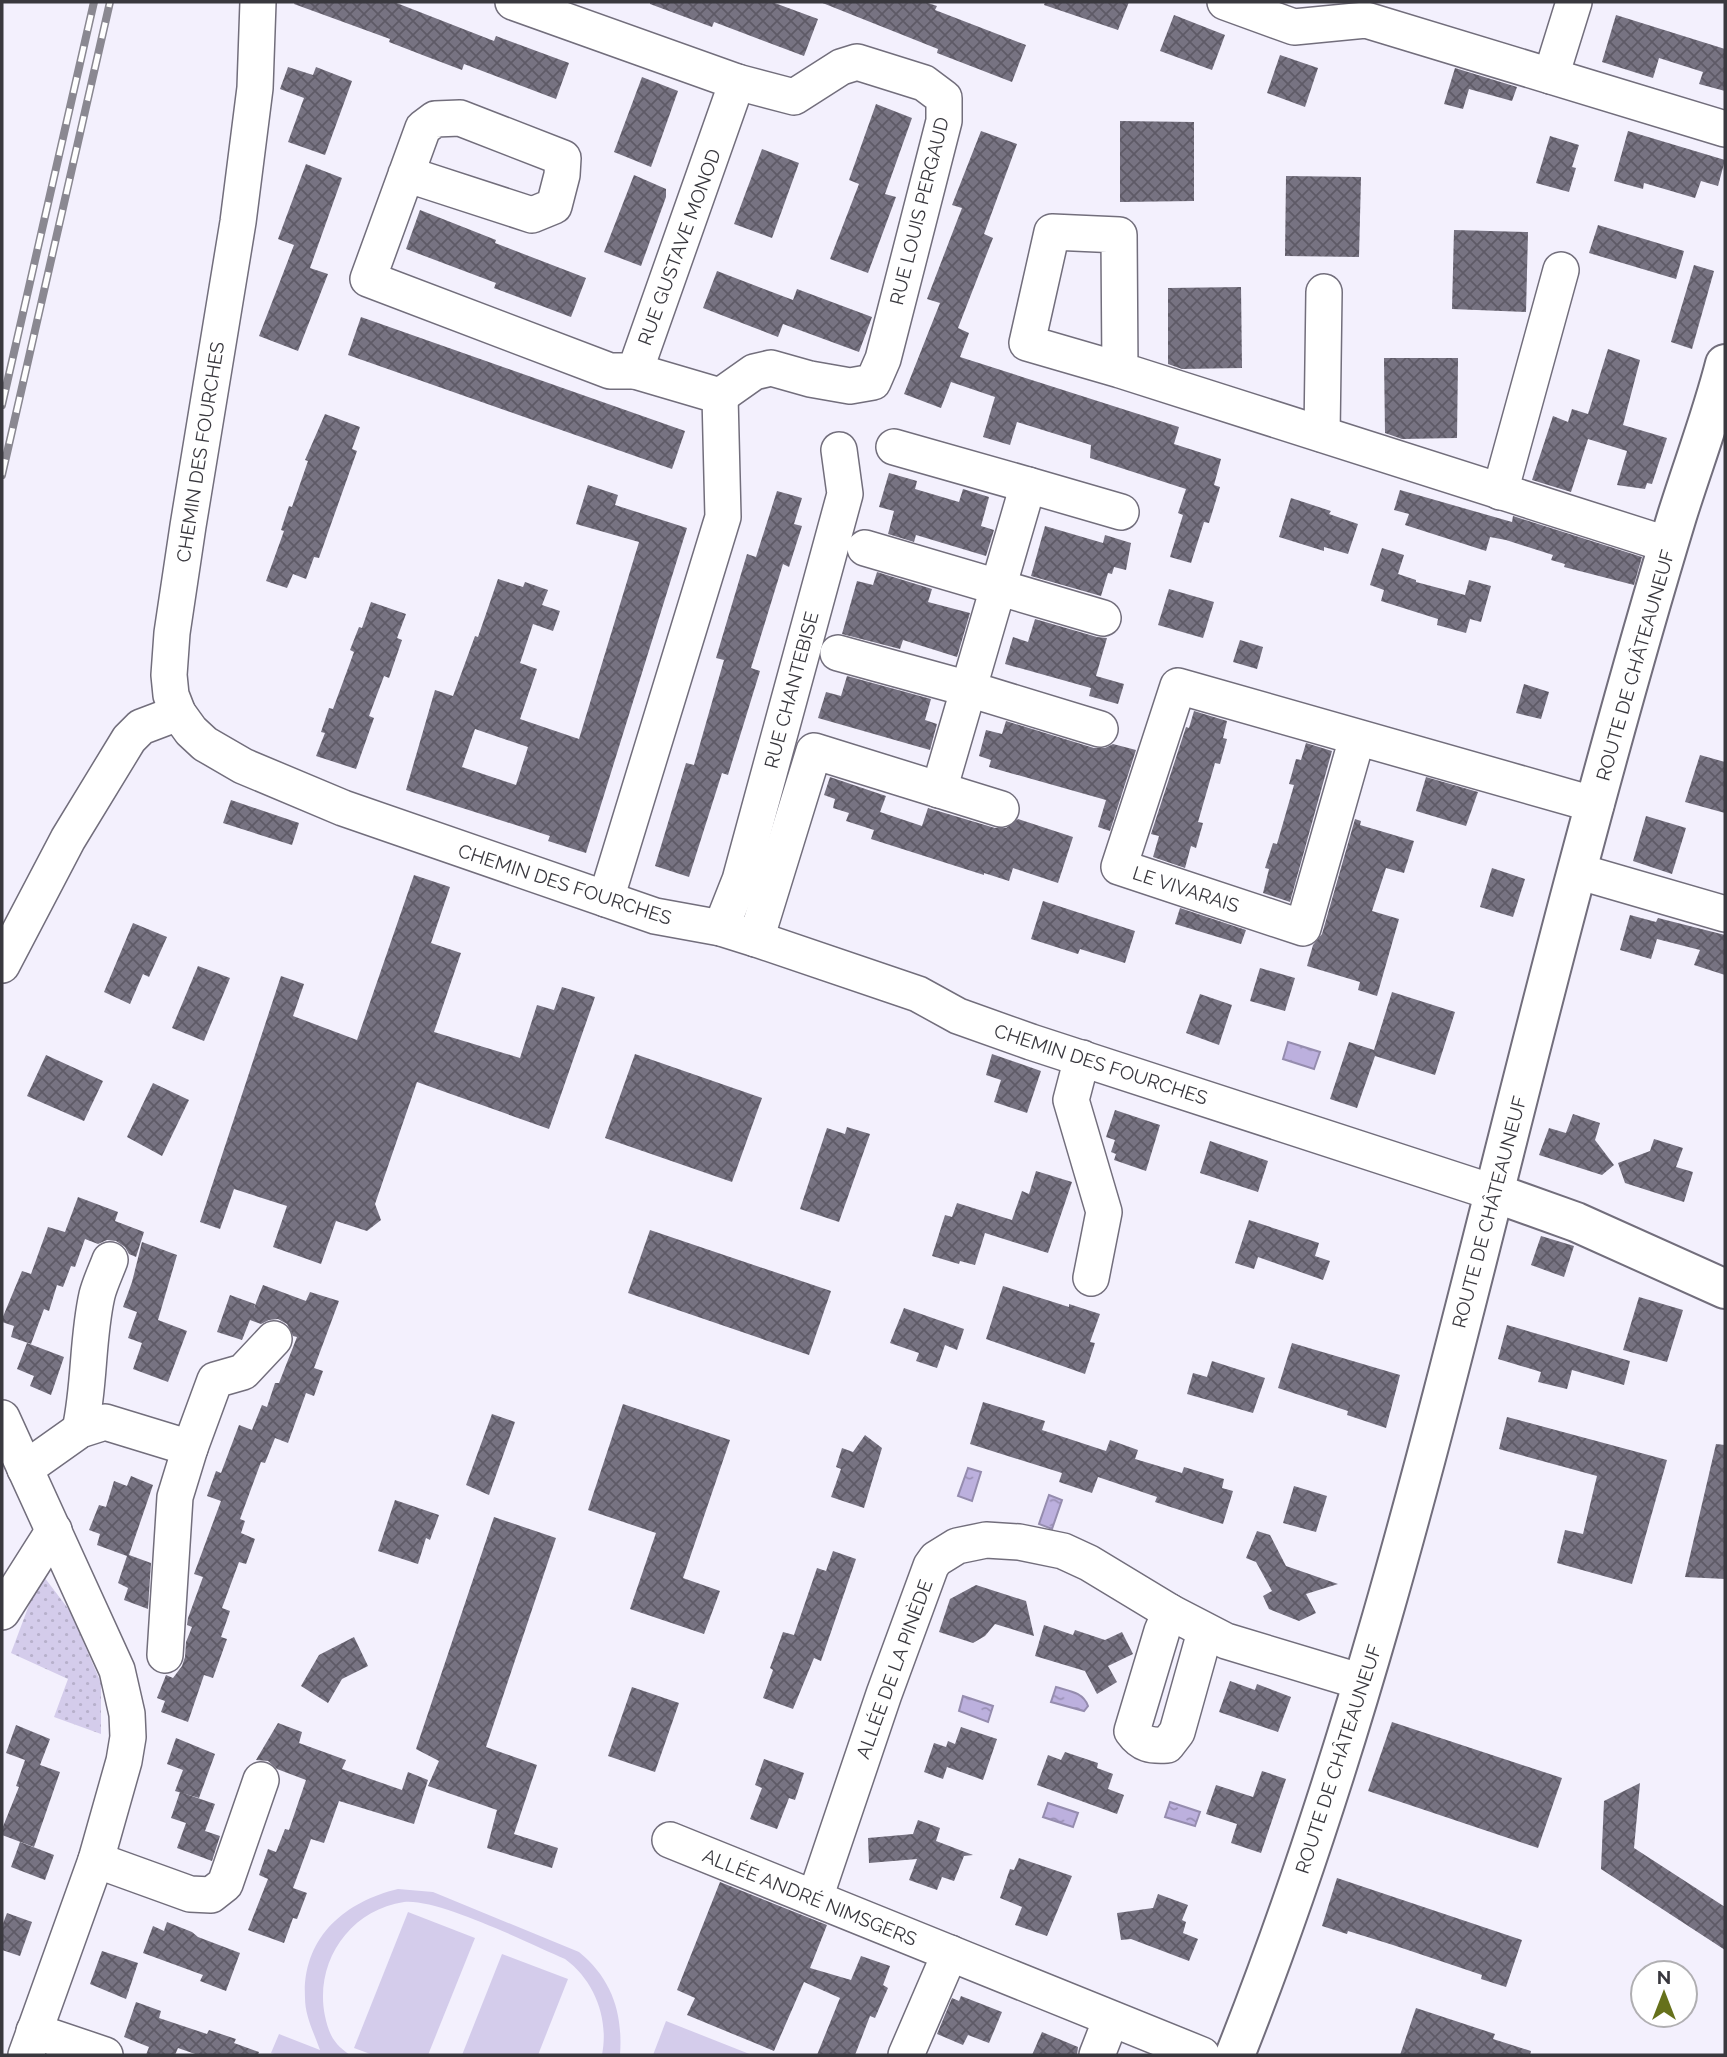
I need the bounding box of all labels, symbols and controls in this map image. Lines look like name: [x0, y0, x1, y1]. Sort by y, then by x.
street label: RUE LOUIS PERGAUD: [885, 115, 953, 307]
street label: RUE GUSTAVE MONOD: [633, 146, 725, 348]
street label: CHEMIN DES FOURCHES: [172, 340, 228, 564]
street label: ROUTE DE CHÂTEAUNEUF: [1591, 547, 1679, 783]
street label: RUE CHANTEBISE: [759, 609, 823, 771]
street label: CHEMIN DES FOURCHES: [456, 839, 674, 929]
street label: LE VIVARAIS: [1130, 861, 1242, 917]
street label: CHEMIN DES FOURCHES: [992, 1019, 1210, 1109]
street label: ROUTE DE CHÂTEAUNEUF: [1447, 1094, 1531, 1330]
street label: ALLÉE DE LA PINÈDE: [851, 1576, 937, 1762]
street label: ROUTE DE CHÂTEAUNEUF: [1291, 1642, 1385, 1876]
street label: ALLÉE ANDRÉ NIMSGERS: [700, 1844, 920, 1950]
north arrow: [1629, 1959, 1699, 2029]
text: N: [1657, 1966, 1671, 1988]

